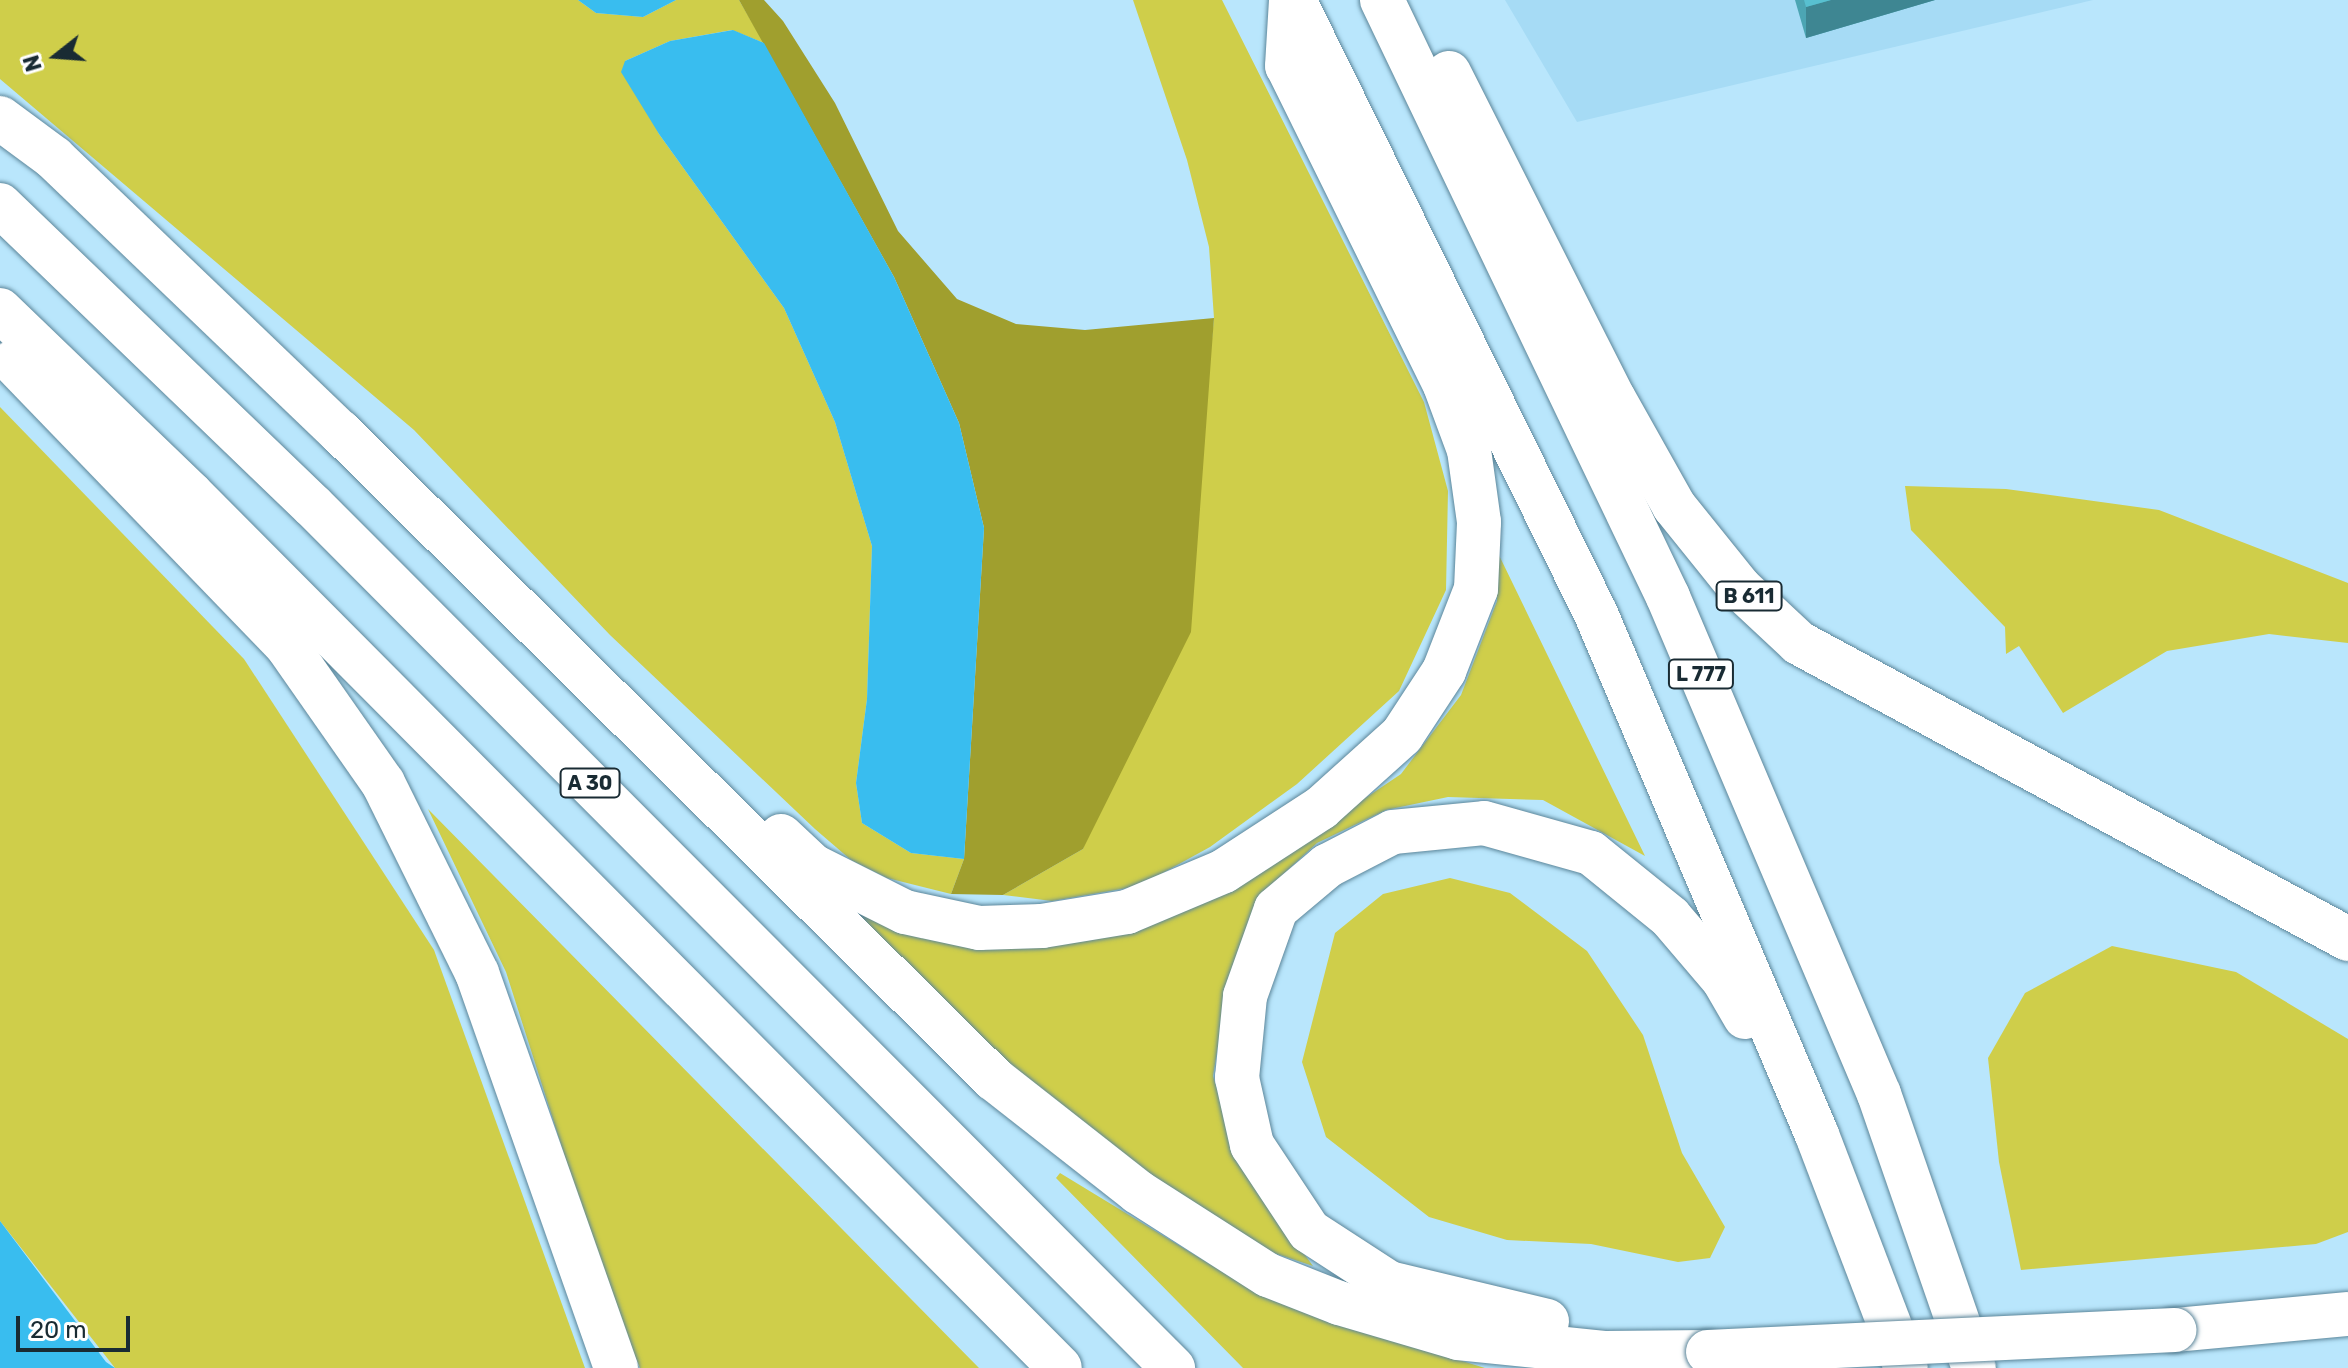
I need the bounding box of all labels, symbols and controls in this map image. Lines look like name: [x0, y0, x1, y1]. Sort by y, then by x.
north arrow: [16, 16, 96, 96]
text: N: [17, 52, 48, 75]
road number: B 611: [1715, 580, 1783, 612]
road number: L 777: [1667, 658, 1735, 690]
road number: A 30: [558, 767, 622, 799]
scale bar: [20, 1300, 134, 1350]
text: 20 m: [30, 1316, 87, 1344]

